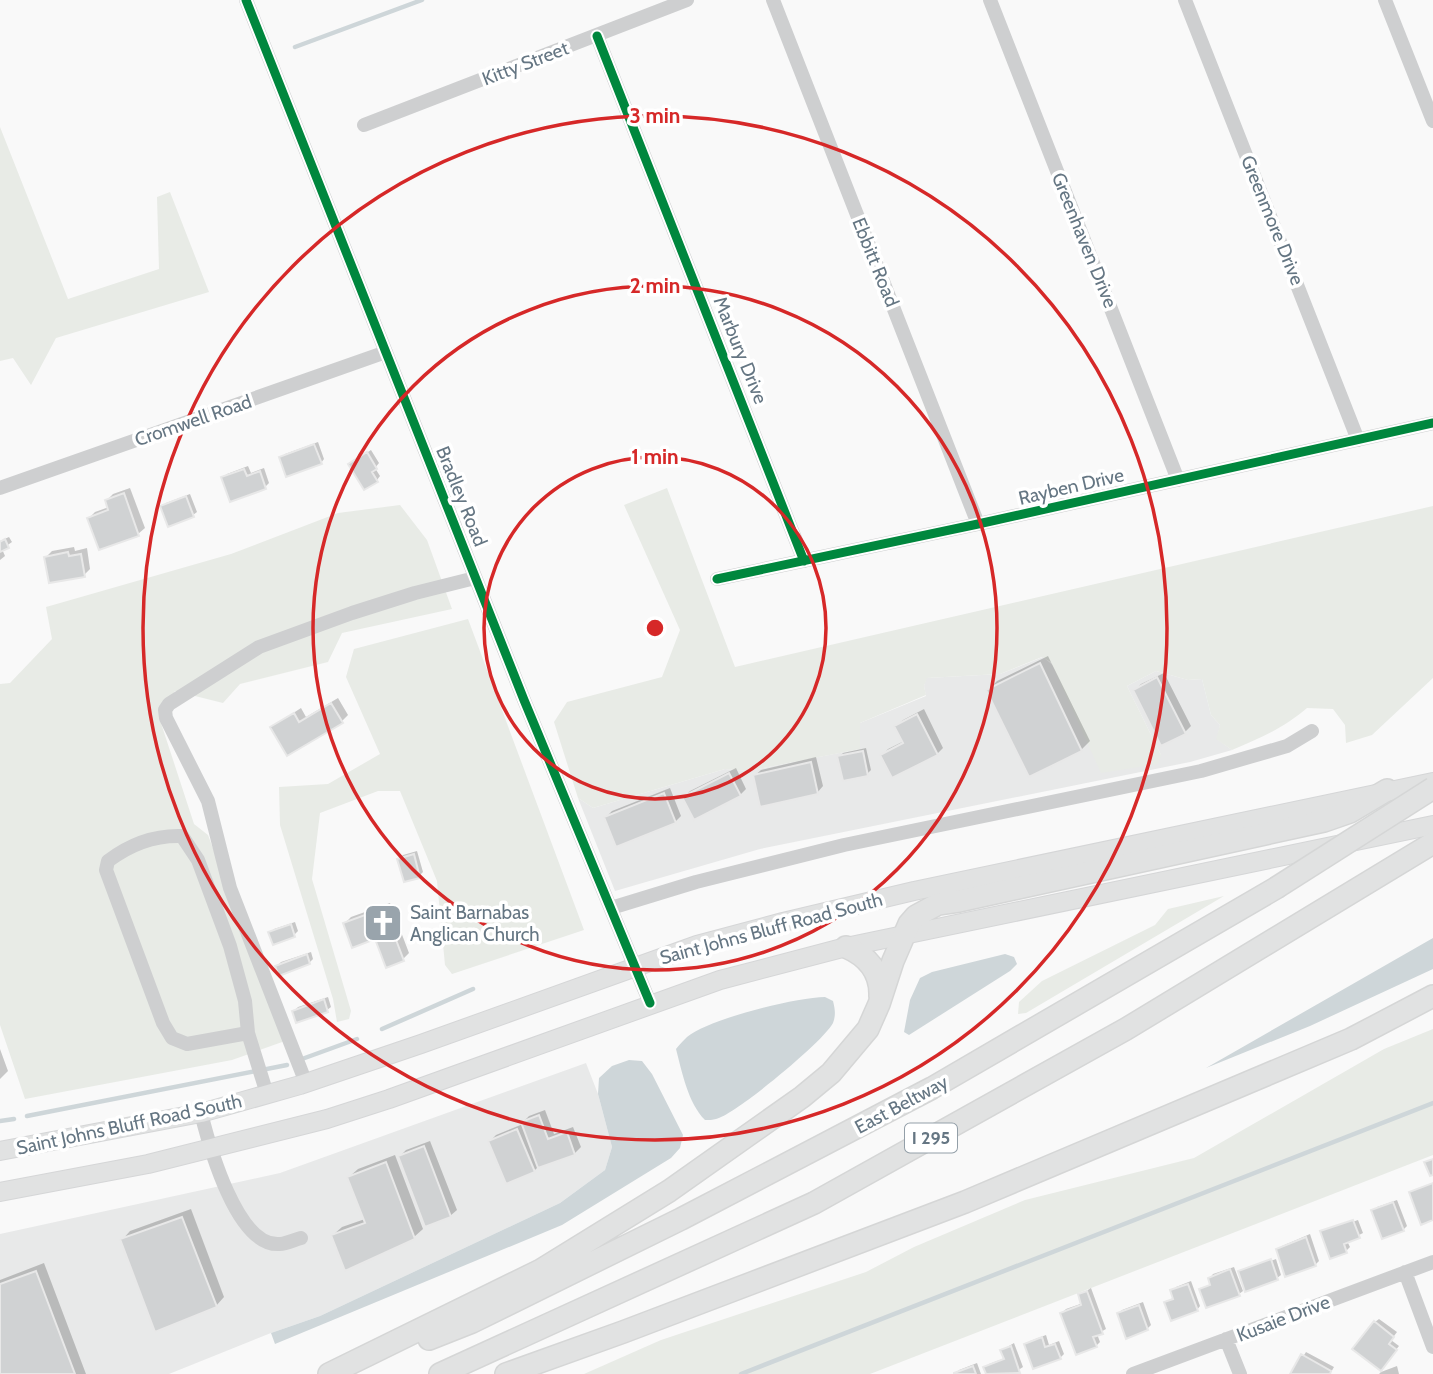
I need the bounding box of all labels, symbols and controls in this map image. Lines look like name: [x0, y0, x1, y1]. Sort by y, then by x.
street label: Kitty Street: [479, 36, 572, 90]
text: 3 min: [630, 103, 680, 128]
street label: Greenmore Drive: [1236, 152, 1309, 289]
street label: Greenhaven Drive: [1047, 169, 1122, 311]
street label: Ebbitt Road: [847, 214, 904, 310]
text: 2 min: [630, 273, 680, 298]
street label: Marbury Drive: [709, 293, 773, 407]
street label: Cromwell Road: [132, 390, 255, 451]
street label: Bradley Road: [431, 443, 492, 550]
text: 1 min: [631, 444, 679, 469]
street label: Rayben Drive: [1016, 463, 1126, 510]
centre of rings: [643, 616, 667, 640]
street label: Saint Johns Bluff Road South: [657, 888, 885, 969]
place label: Saint Barnabas Anglican Church: [410, 901, 540, 946]
church icon: Saint Barnabas Anglican Church: [362, 902, 404, 944]
street label: East Beltway: [851, 1070, 952, 1139]
street label: Saint Johns Bluff Road South: [14, 1089, 244, 1160]
road number: I 295: [905, 1124, 957, 1153]
street label: Kusaie Drive: [1233, 1290, 1333, 1347]

